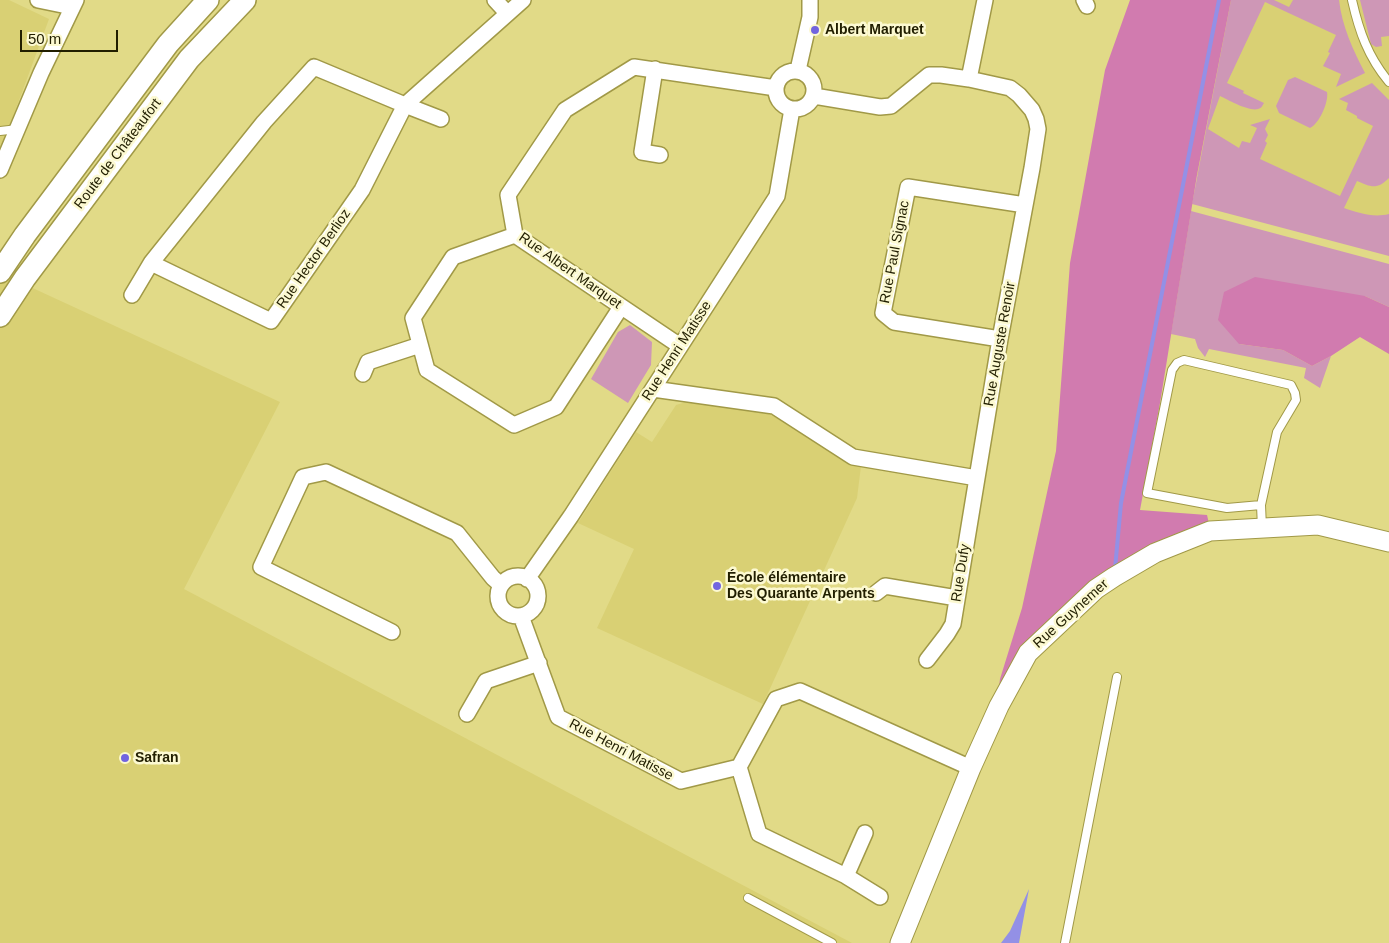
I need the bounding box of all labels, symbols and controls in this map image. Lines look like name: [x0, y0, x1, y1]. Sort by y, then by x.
scale bar: [22, 20, 120, 52]
place label: Albert Marquet: [825, 22, 924, 38]
marker: Albert Marquet: [809, 24, 821, 36]
text: 50 m: [28, 30, 61, 47]
street label: Route de Châteaufort: [71, 95, 165, 213]
street label: Rue Paul Signac: [877, 199, 913, 305]
street label: Rue Hector Berlioz: [273, 206, 355, 312]
street label: Rue Albert Marquet: [515, 229, 625, 313]
street label: Rue Auguste Renoir: [981, 280, 1019, 408]
street label: Rue Henri Matisse: [639, 298, 715, 404]
street label: Rue Dufy: [948, 543, 974, 603]
place label: École élémentaire Des Quarante Arpents: [727, 570, 875, 602]
street label: Rue Guynemer: [1030, 576, 1112, 652]
marker: École élémentaire Des Quarante Arpents: [711, 580, 723, 592]
street label: Rue Henri Matisse: [566, 716, 676, 784]
place label: Safran: [135, 750, 179, 766]
marker: Safran: [119, 752, 131, 764]

